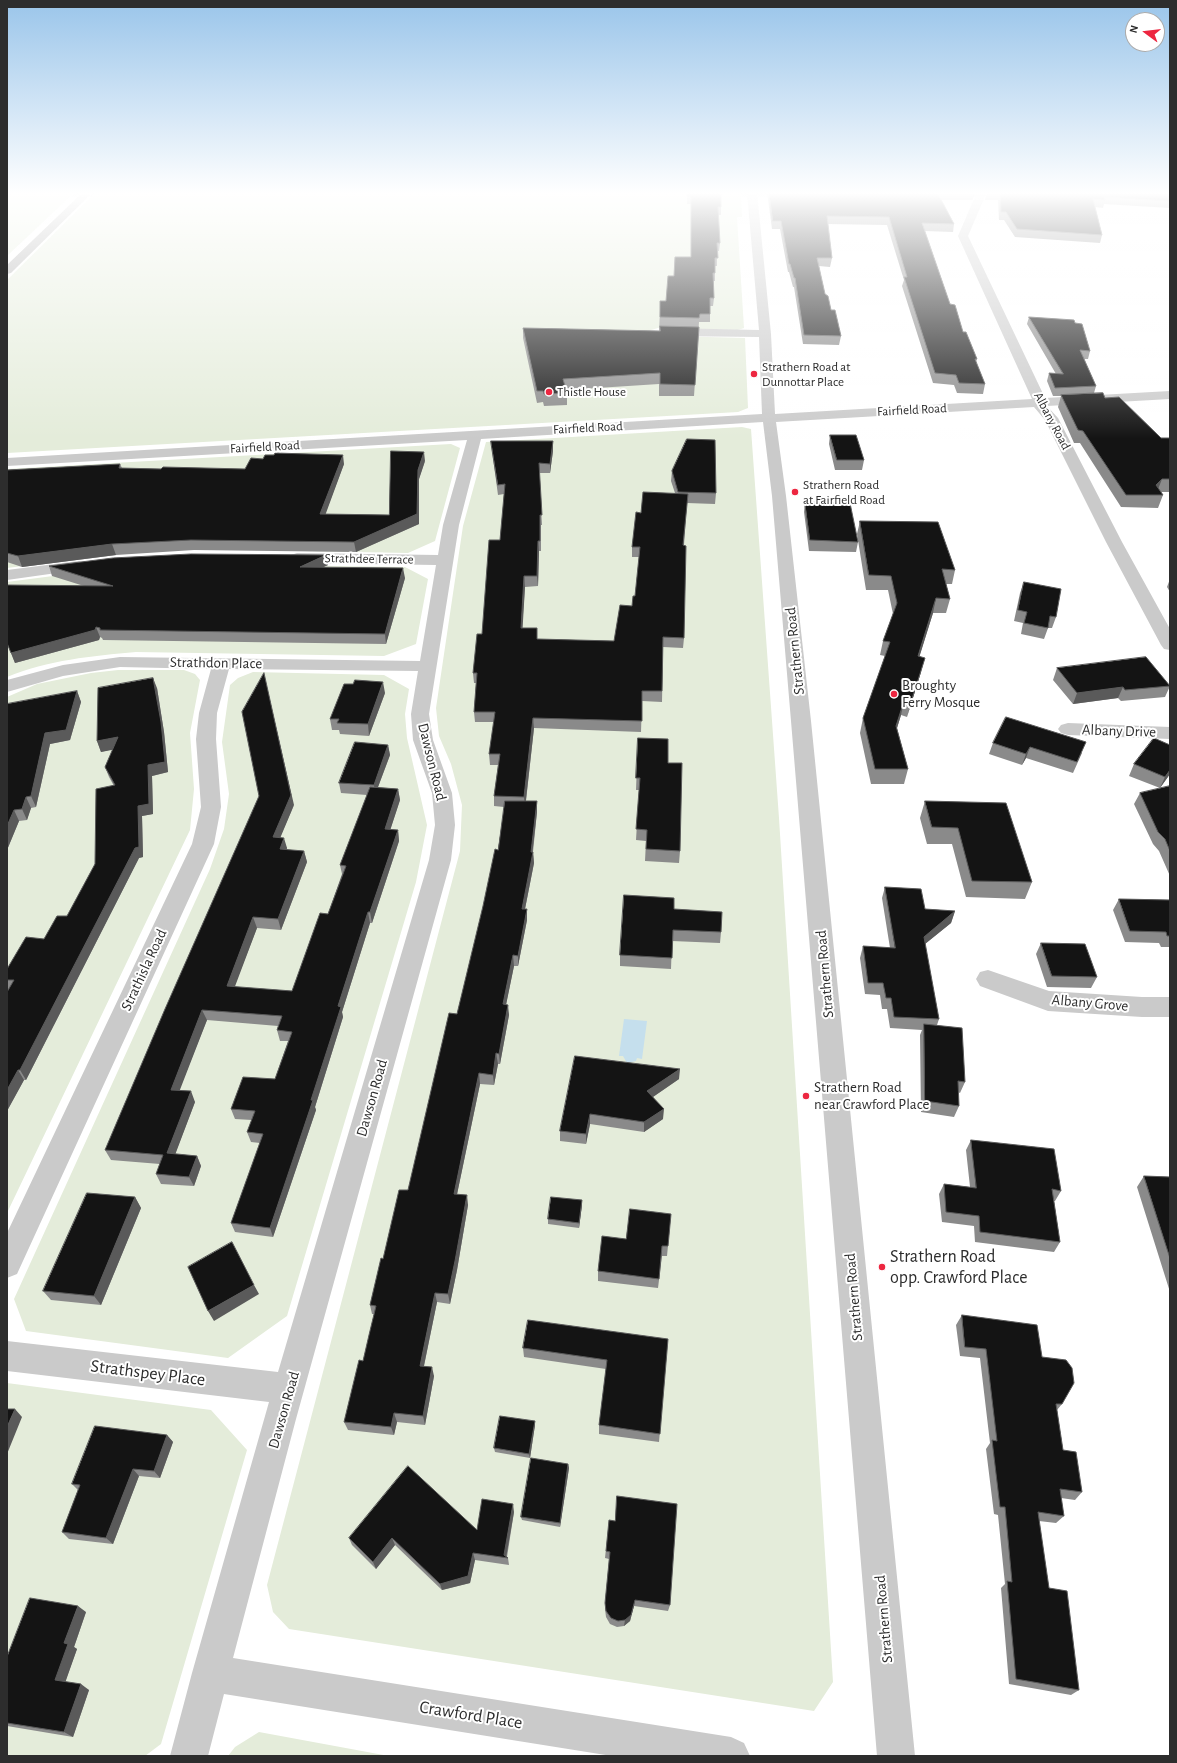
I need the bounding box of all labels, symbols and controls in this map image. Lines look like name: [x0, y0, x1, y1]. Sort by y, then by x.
north arrow: [1125, 12, 1165, 52]
text: N: [1128, 24, 1140, 34]
place label: Strathern Road at Dunnottar Place: [762, 359, 850, 390]
marker: Strathern Road at Dunnottar Place: [749, 369, 759, 379]
place label: Thistle House: [557, 384, 626, 400]
marker: Thistle House: [544, 387, 554, 397]
street label: Albany Road: [1030, 389, 1074, 453]
street label: Fairfield Road: [877, 400, 947, 420]
street label: Fairfield Road: [553, 418, 623, 438]
street label: Fairfield Road: [230, 437, 300, 457]
place label: Strathern Road at Fairfield Road: [803, 477, 885, 508]
marker: Strathern Road at Fairfield Road: [790, 487, 800, 497]
street label: Strathdee Terrace: [324, 550, 414, 568]
street label: Strathern Road: [781, 606, 809, 696]
street label: Strathdon Place: [170, 653, 262, 673]
place label: Broughty Ferry Mosque: [902, 676, 980, 711]
marker: Broughty Ferry Mosque: [889, 689, 899, 699]
street label: Dawson Road: [414, 721, 450, 803]
street label: Albany Drive: [1082, 721, 1156, 741]
street label: Strathisla Road: [117, 926, 171, 1014]
street label: Strathern Road: [812, 929, 838, 1019]
street label: Albany Grove: [1051, 991, 1129, 1015]
street label: Dawson Road: [352, 1057, 392, 1139]
place label: Strathern Road near Crawford Place: [814, 1078, 929, 1113]
marker: Strathern Road near Crawford Place: [801, 1091, 811, 1101]
place label: Strathern Road opp. Crawford Place: [890, 1246, 1027, 1288]
street label: Strathern Road: [841, 1252, 867, 1342]
marker: Strathern Road opp. Crawford Place: [877, 1262, 887, 1272]
street label: Strathspey Place: [89, 1355, 207, 1391]
street label: Dawson Road: [264, 1369, 304, 1451]
street label: Strathern Road: [871, 1574, 897, 1664]
street label: Crawford Place: [418, 1696, 524, 1734]

